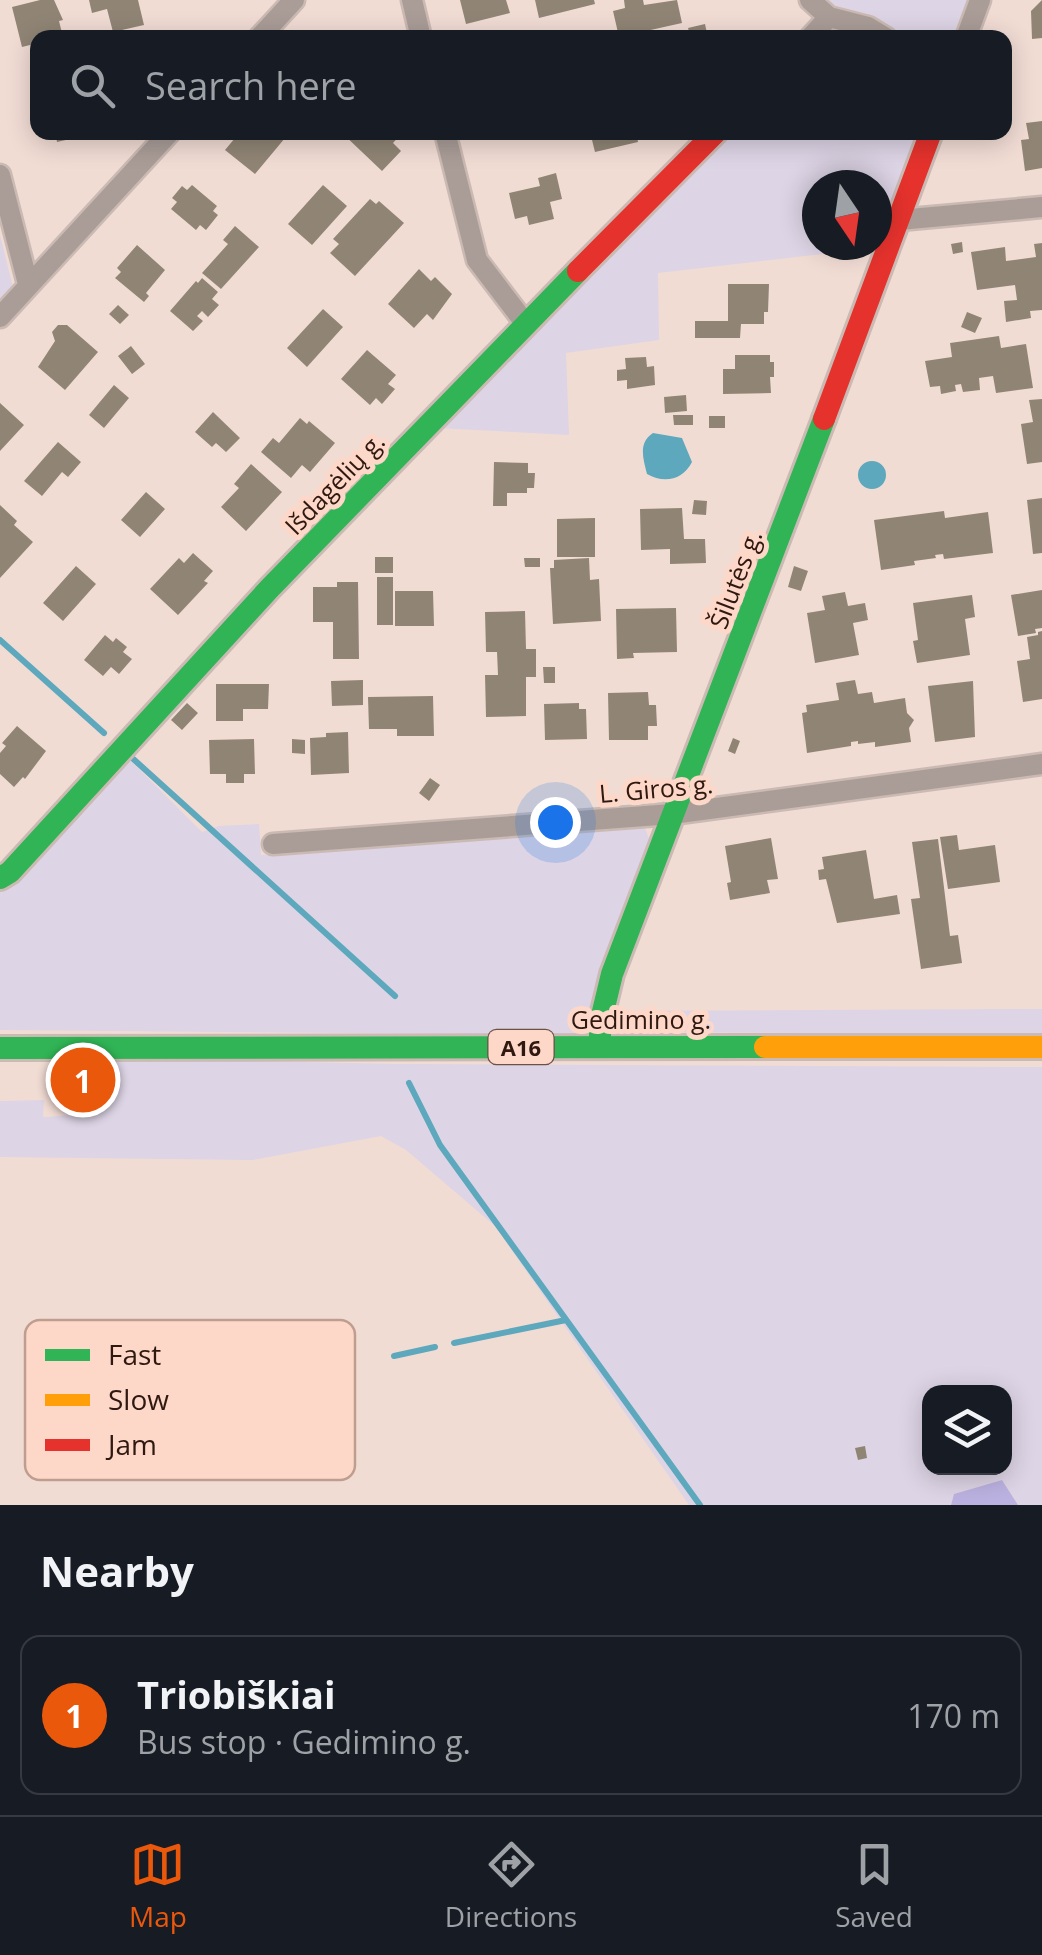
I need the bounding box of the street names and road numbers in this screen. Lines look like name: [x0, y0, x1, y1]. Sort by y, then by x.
street label: Išdagėlių g.: [277, 424, 391, 542]
street label: Šilutės g.: [701, 525, 769, 633]
street label: L. Giros g.: [598, 766, 714, 810]
street label: Gedimino g.: [571, 1002, 711, 1036]
road number: A16: [488, 1030, 554, 1064]

